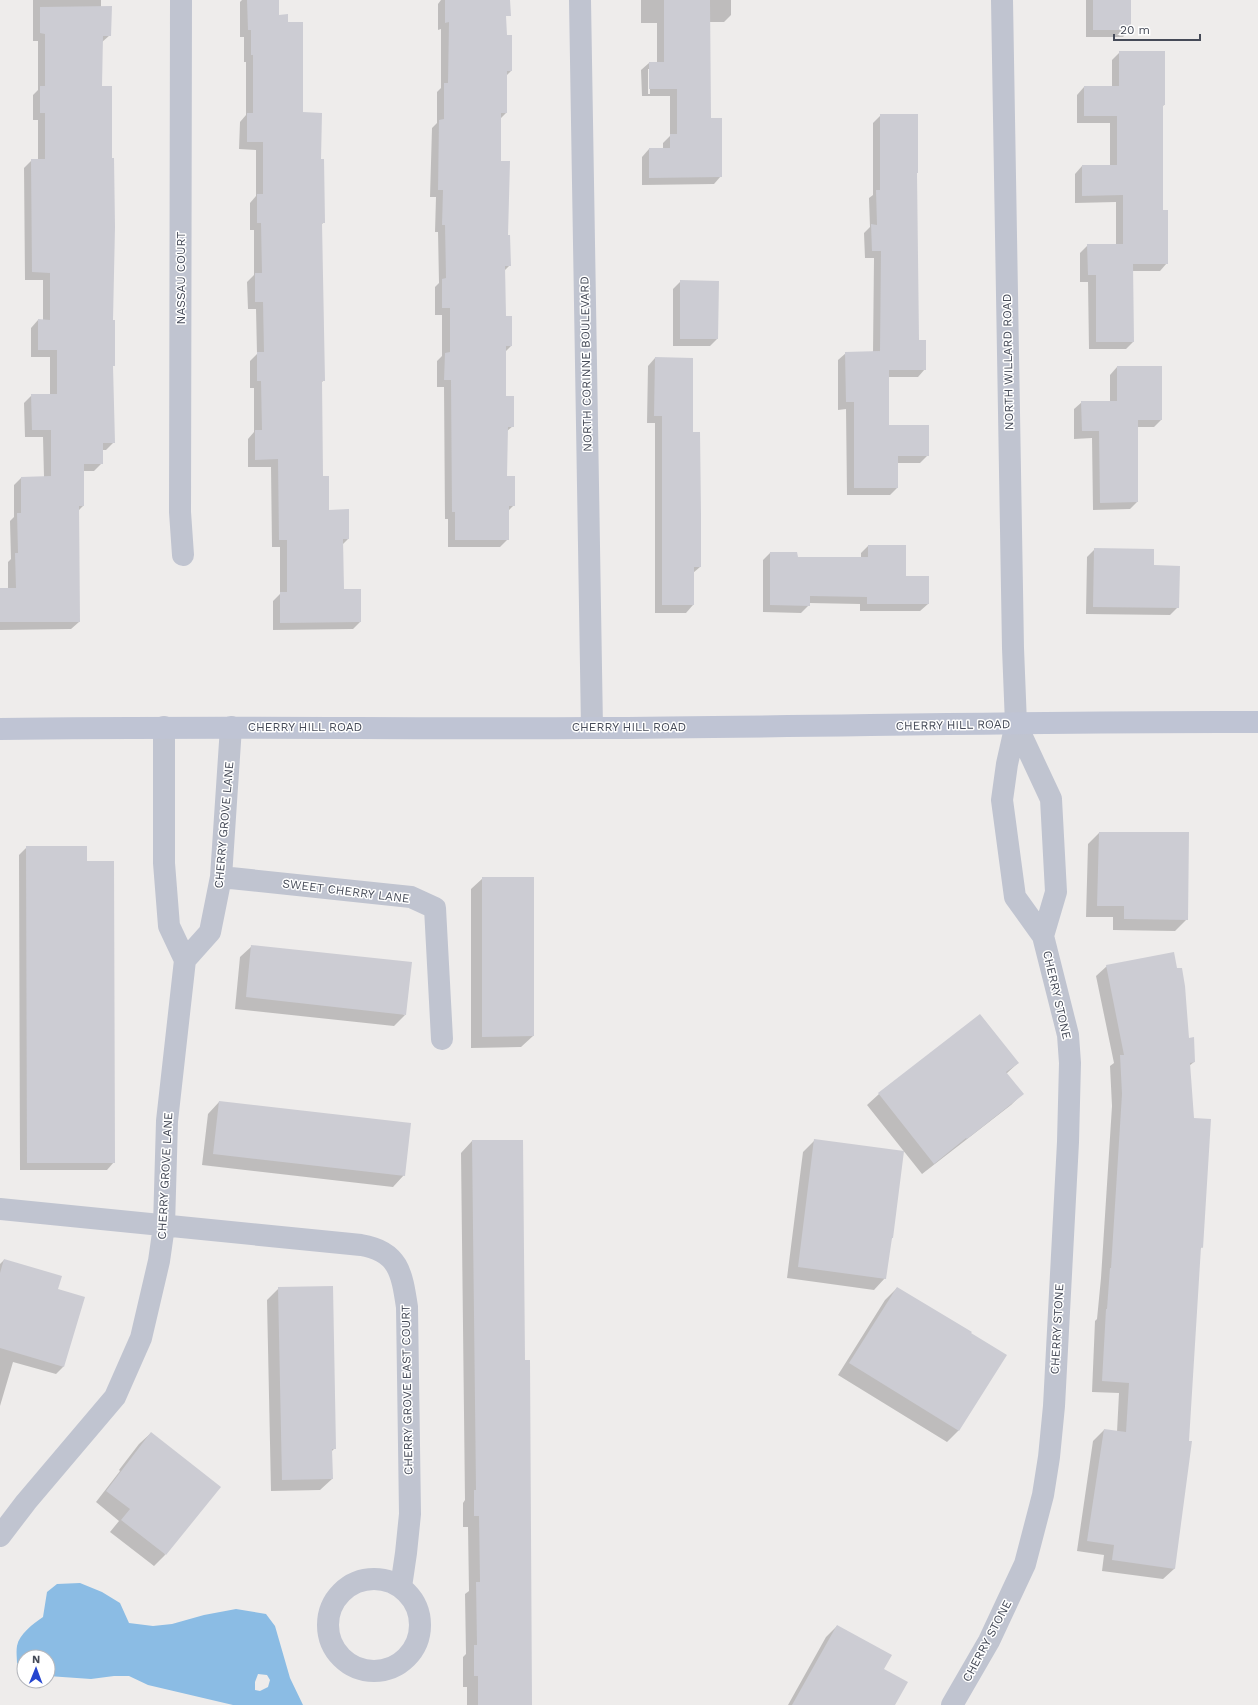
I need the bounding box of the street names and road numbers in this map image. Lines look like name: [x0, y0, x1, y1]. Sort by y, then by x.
street label: NASSAU COURT: [174, 232, 188, 324]
street label: NORTH CORINNE BOULEVARD: [577, 276, 595, 452]
street label: NORTH WILLARD ROAD: [1000, 294, 1016, 430]
street label: CHERRY HILL ROAD: [896, 717, 1010, 733]
street label: CHERRY HILL ROAD: [248, 720, 362, 734]
street label: CHERRY HILL ROAD: [572, 720, 686, 734]
street label: CHERRY GROVE LANE: [211, 761, 237, 889]
street label: SWEET CHERRY LANE: [282, 876, 411, 906]
street label: CHERRY STONE: [1040, 949, 1074, 1041]
street label: CHERRY GROVE LANE: [155, 1112, 175, 1240]
street label: CHERRY STONE: [1048, 1283, 1066, 1375]
street label: CHERRY GROVE EAST COURT: [399, 1305, 415, 1475]
street label: CHERRY STONE: [960, 1597, 1015, 1684]

